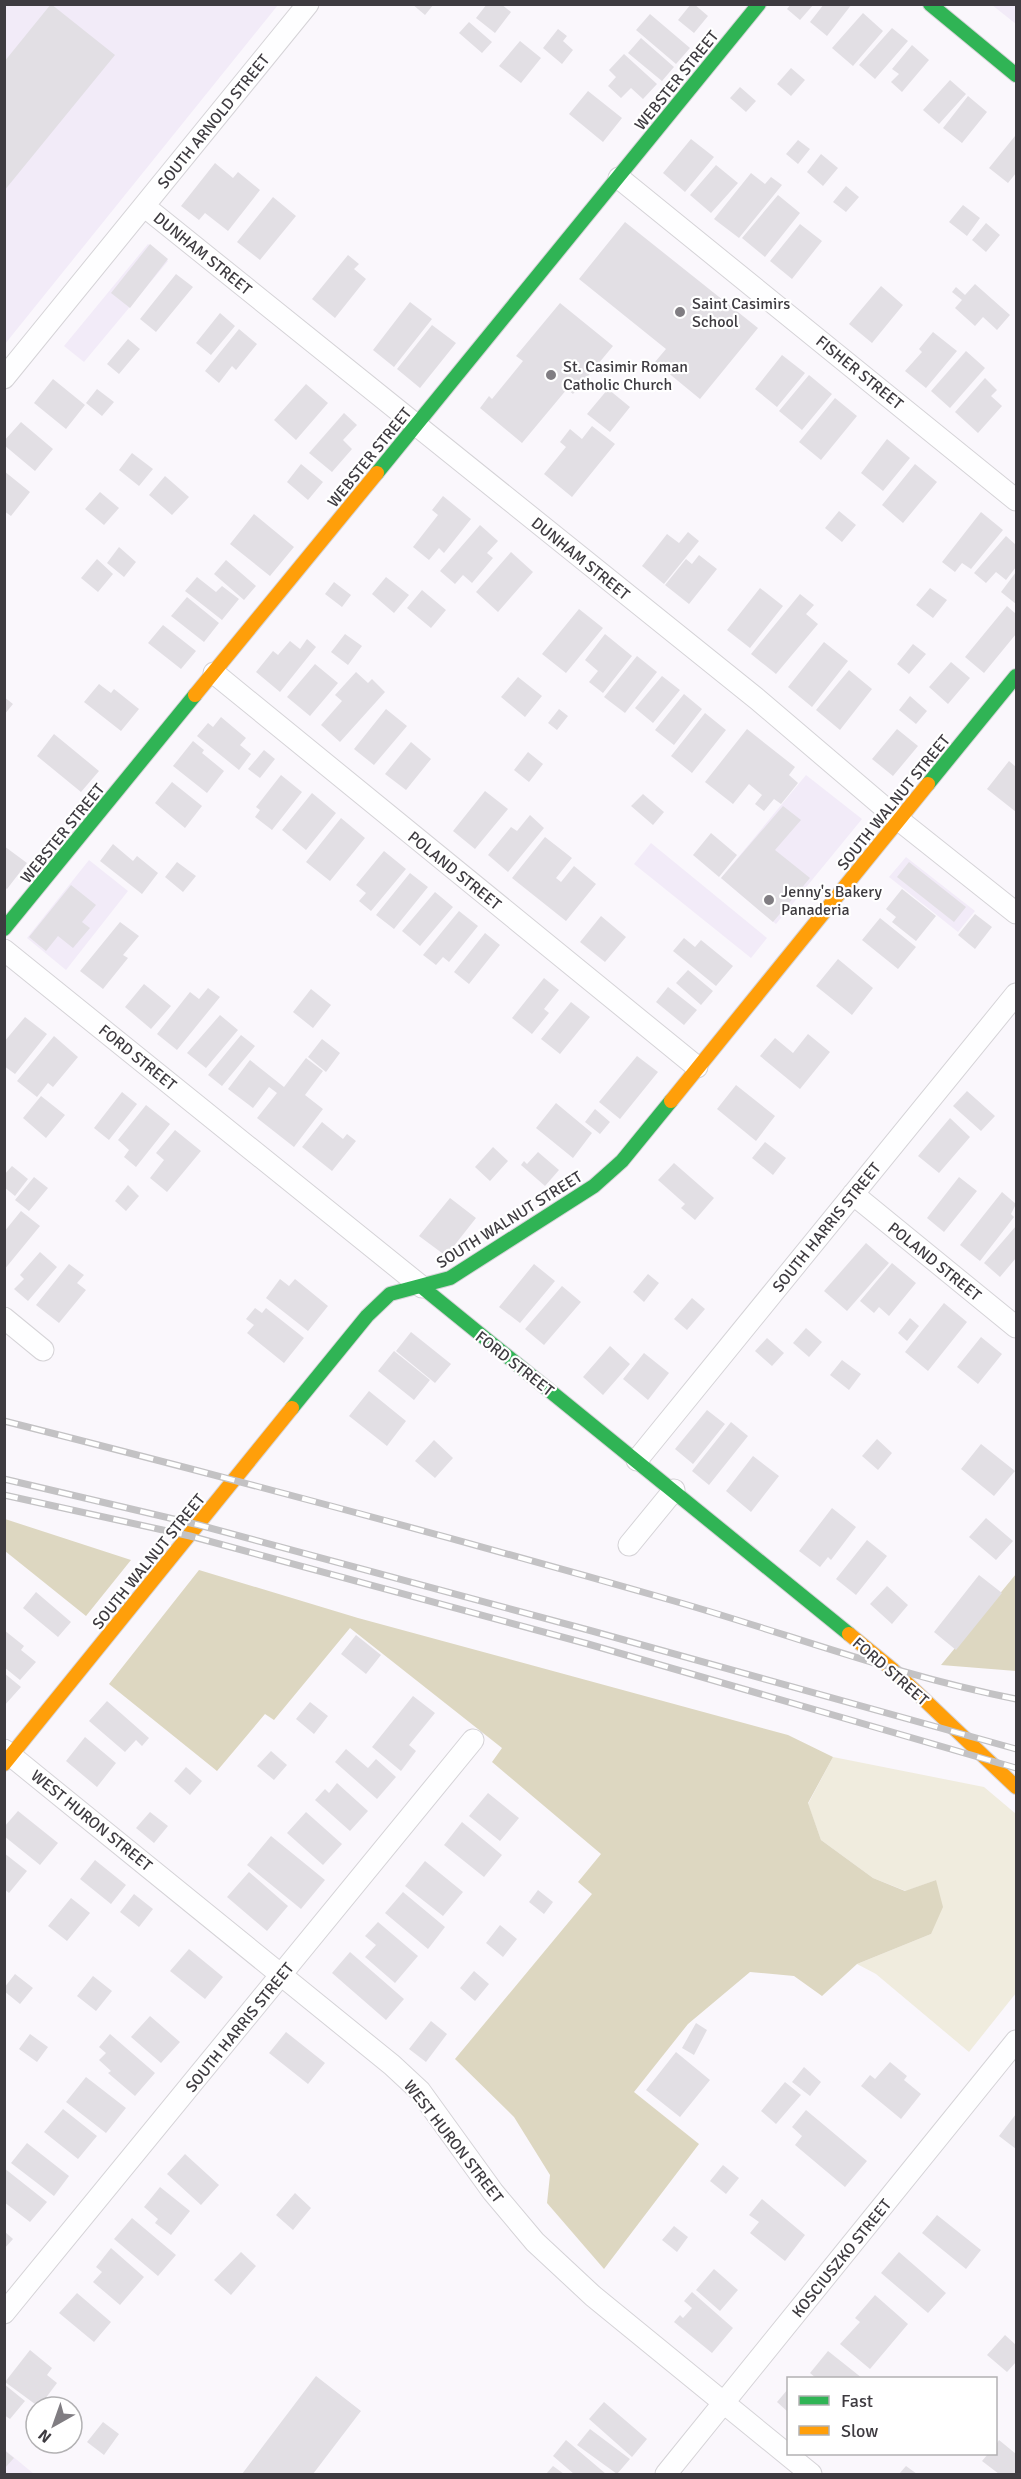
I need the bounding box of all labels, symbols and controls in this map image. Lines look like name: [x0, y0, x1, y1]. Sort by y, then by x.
street label: WEBSTER STREET: [630, 27, 723, 135]
street label: SOUTH ARNOLD STREET: [153, 50, 274, 193]
street label: DUNHAM STREET: [149, 208, 256, 300]
place label: Saint Casimirs School: [692, 294, 790, 332]
marker: Saint Casimirs School: [673, 305, 687, 319]
street label: FISHER STREET: [812, 331, 907, 414]
place label: St. Casimir Roman Catholic Church: [563, 357, 688, 395]
marker: St. Casimir Roman Catholic Church: [544, 368, 558, 382]
street label: WEBSTER STREET: [323, 404, 416, 512]
street label: DUNHAM STREET: [527, 513, 634, 605]
street label: SOUTH WALNUT STREET: [833, 731, 955, 874]
street label: WEBSTER STREET: [16, 780, 109, 888]
street label: POLAND STREET: [404, 827, 505, 915]
place label: Jenny's Bakery Panaderia: [781, 882, 882, 920]
marker: Jenny's Bakery Panaderia: [762, 893, 776, 907]
street label: FORD STREET: [94, 1020, 180, 1095]
street label: SOUTH HARRIS STREET: [768, 1159, 885, 1297]
street label: SOUTH WALNUT STREET: [433, 1167, 586, 1273]
street label: POLAND STREET: [884, 1218, 985, 1306]
street label: FORD STREET: [471, 1327, 558, 1401]
street label: SOUTH WALNUT STREET: [88, 1490, 210, 1633]
street label: FORD STREET: [848, 1633, 933, 1710]
street label: WEST HURON STREET: [27, 1766, 156, 1876]
street label: SOUTH HARRIS STREET: [181, 1959, 298, 2097]
street label: WEST HURON STREET: [399, 2076, 507, 2207]
street label: KOSCIUSZKO STREET: [788, 2195, 896, 2322]
legend: [787, 2377, 997, 2455]
text: Fast: [841, 2390, 873, 2412]
north arrow: [24, 2395, 84, 2455]
text: Slow: [841, 2420, 878, 2442]
text: N: [34, 2424, 56, 2447]

